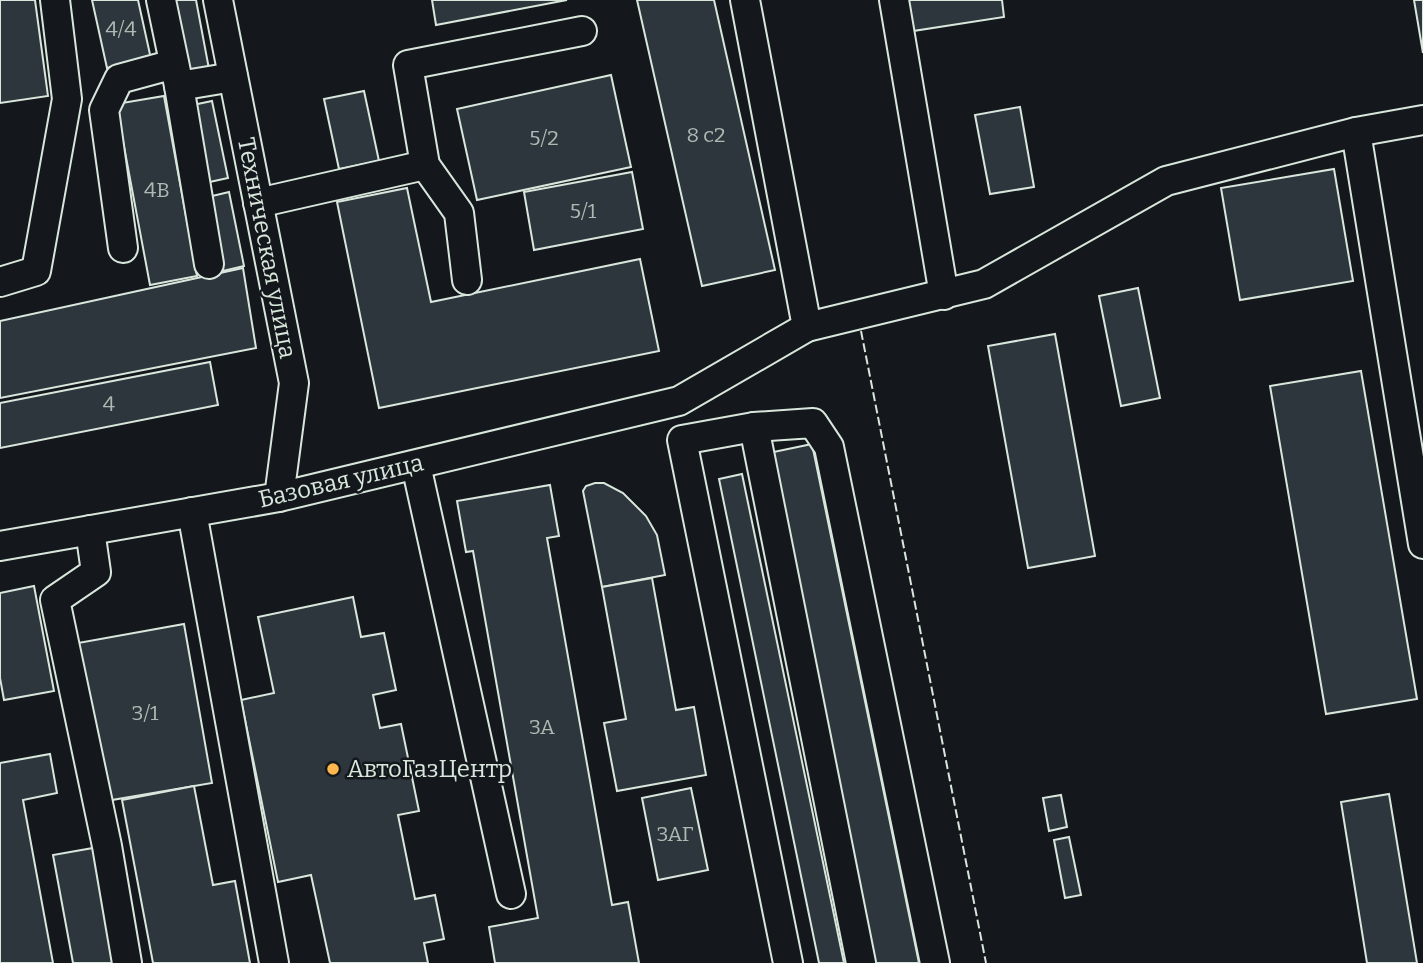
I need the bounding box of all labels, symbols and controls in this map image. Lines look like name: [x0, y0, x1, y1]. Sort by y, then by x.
house number: 4/4: [105, 16, 137, 42]
house number: 8 с2: [686, 122, 726, 148]
house number: 5/2: [529, 125, 559, 151]
street label: Техническая улица: [232, 135, 302, 361]
house number: 4В: [144, 177, 170, 203]
house number: 5/1: [570, 198, 597, 224]
house number: 4: [103, 391, 115, 417]
street label: Базовая улица: [256, 448, 426, 514]
house number: 3/1: [131, 700, 159, 726]
house number: 3А: [529, 714, 555, 740]
place label: АвтоГазЦентр: [347, 755, 512, 783]
marker: АвтоГазЦентр: [325, 761, 341, 777]
house number: 3АГ: [656, 821, 694, 847]

